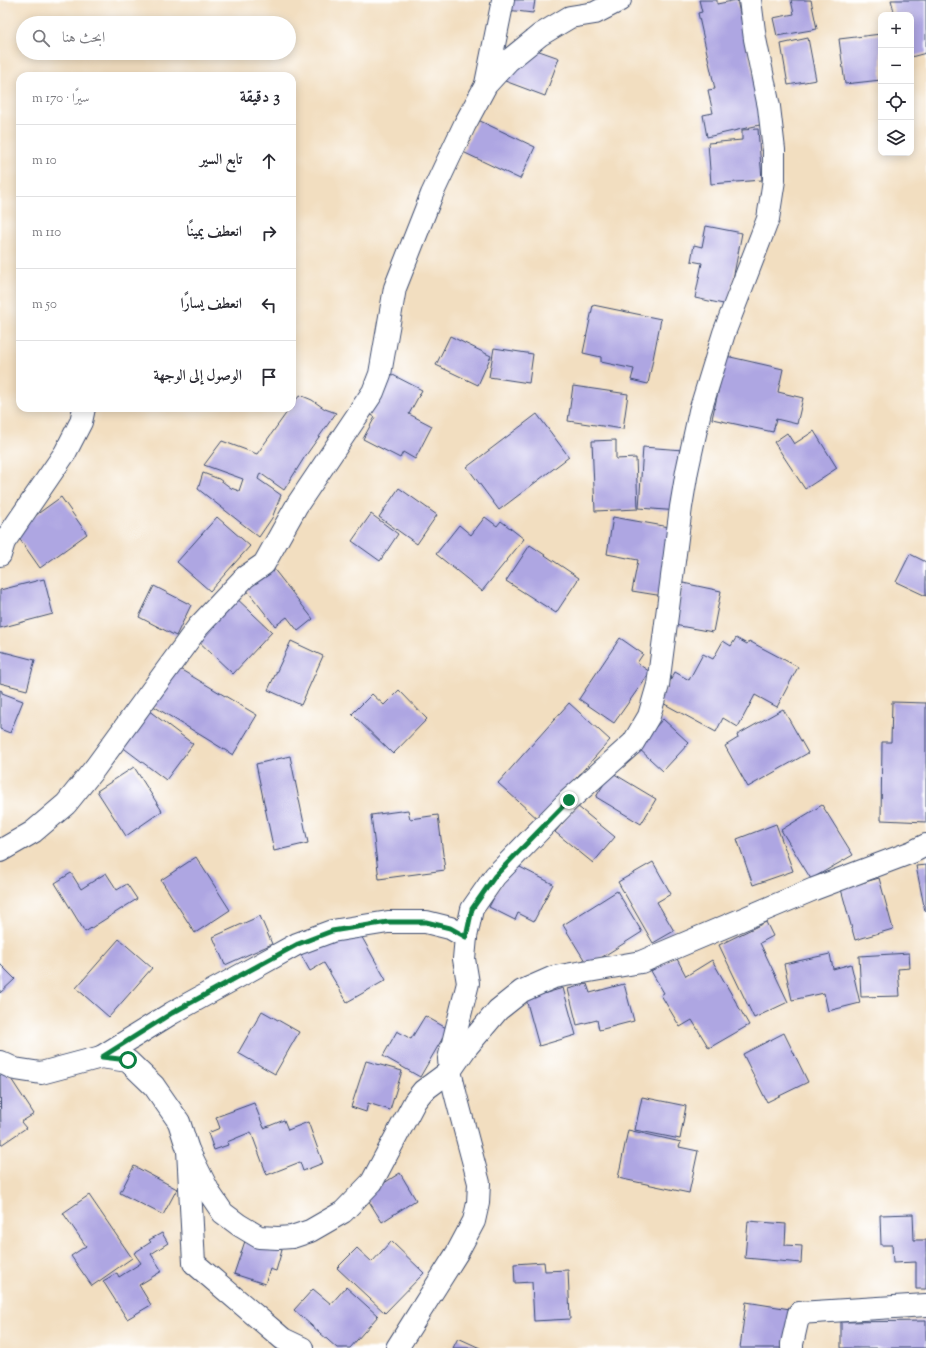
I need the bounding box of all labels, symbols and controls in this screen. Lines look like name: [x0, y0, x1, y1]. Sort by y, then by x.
map controls: [878, 12, 914, 156]
button: +: [878, 12, 914, 48]
search box: [16, 16, 296, 60]
icon: search: [30, 27, 52, 49]
text: ابحث هنا: [62, 28, 105, 49]
button: −: [878, 48, 914, 84]
button: locate: [878, 84, 914, 120]
text: 3 دقيقة: [240, 86, 280, 110]
text: سيرًا · 170 m: [32, 90, 89, 108]
button: layers: [878, 120, 914, 156]
text: تابع السير: [200, 150, 242, 171]
icon: ahead: [258, 150, 280, 172]
text: 10 m: [32, 152, 57, 170]
text: انعطف يمينًا: [187, 222, 242, 243]
icon: right: [258, 222, 280, 244]
text: 110 m: [32, 224, 61, 242]
text: انعطف يسارًا: [181, 294, 242, 315]
icon: left: [258, 294, 280, 316]
text: 50 m: [32, 296, 57, 314]
text: الوصول إلى الوجهة: [153, 366, 242, 387]
icon: arrive: [258, 366, 280, 388]
route end: [560, 791, 578, 809]
route start: [119, 1051, 137, 1069]

